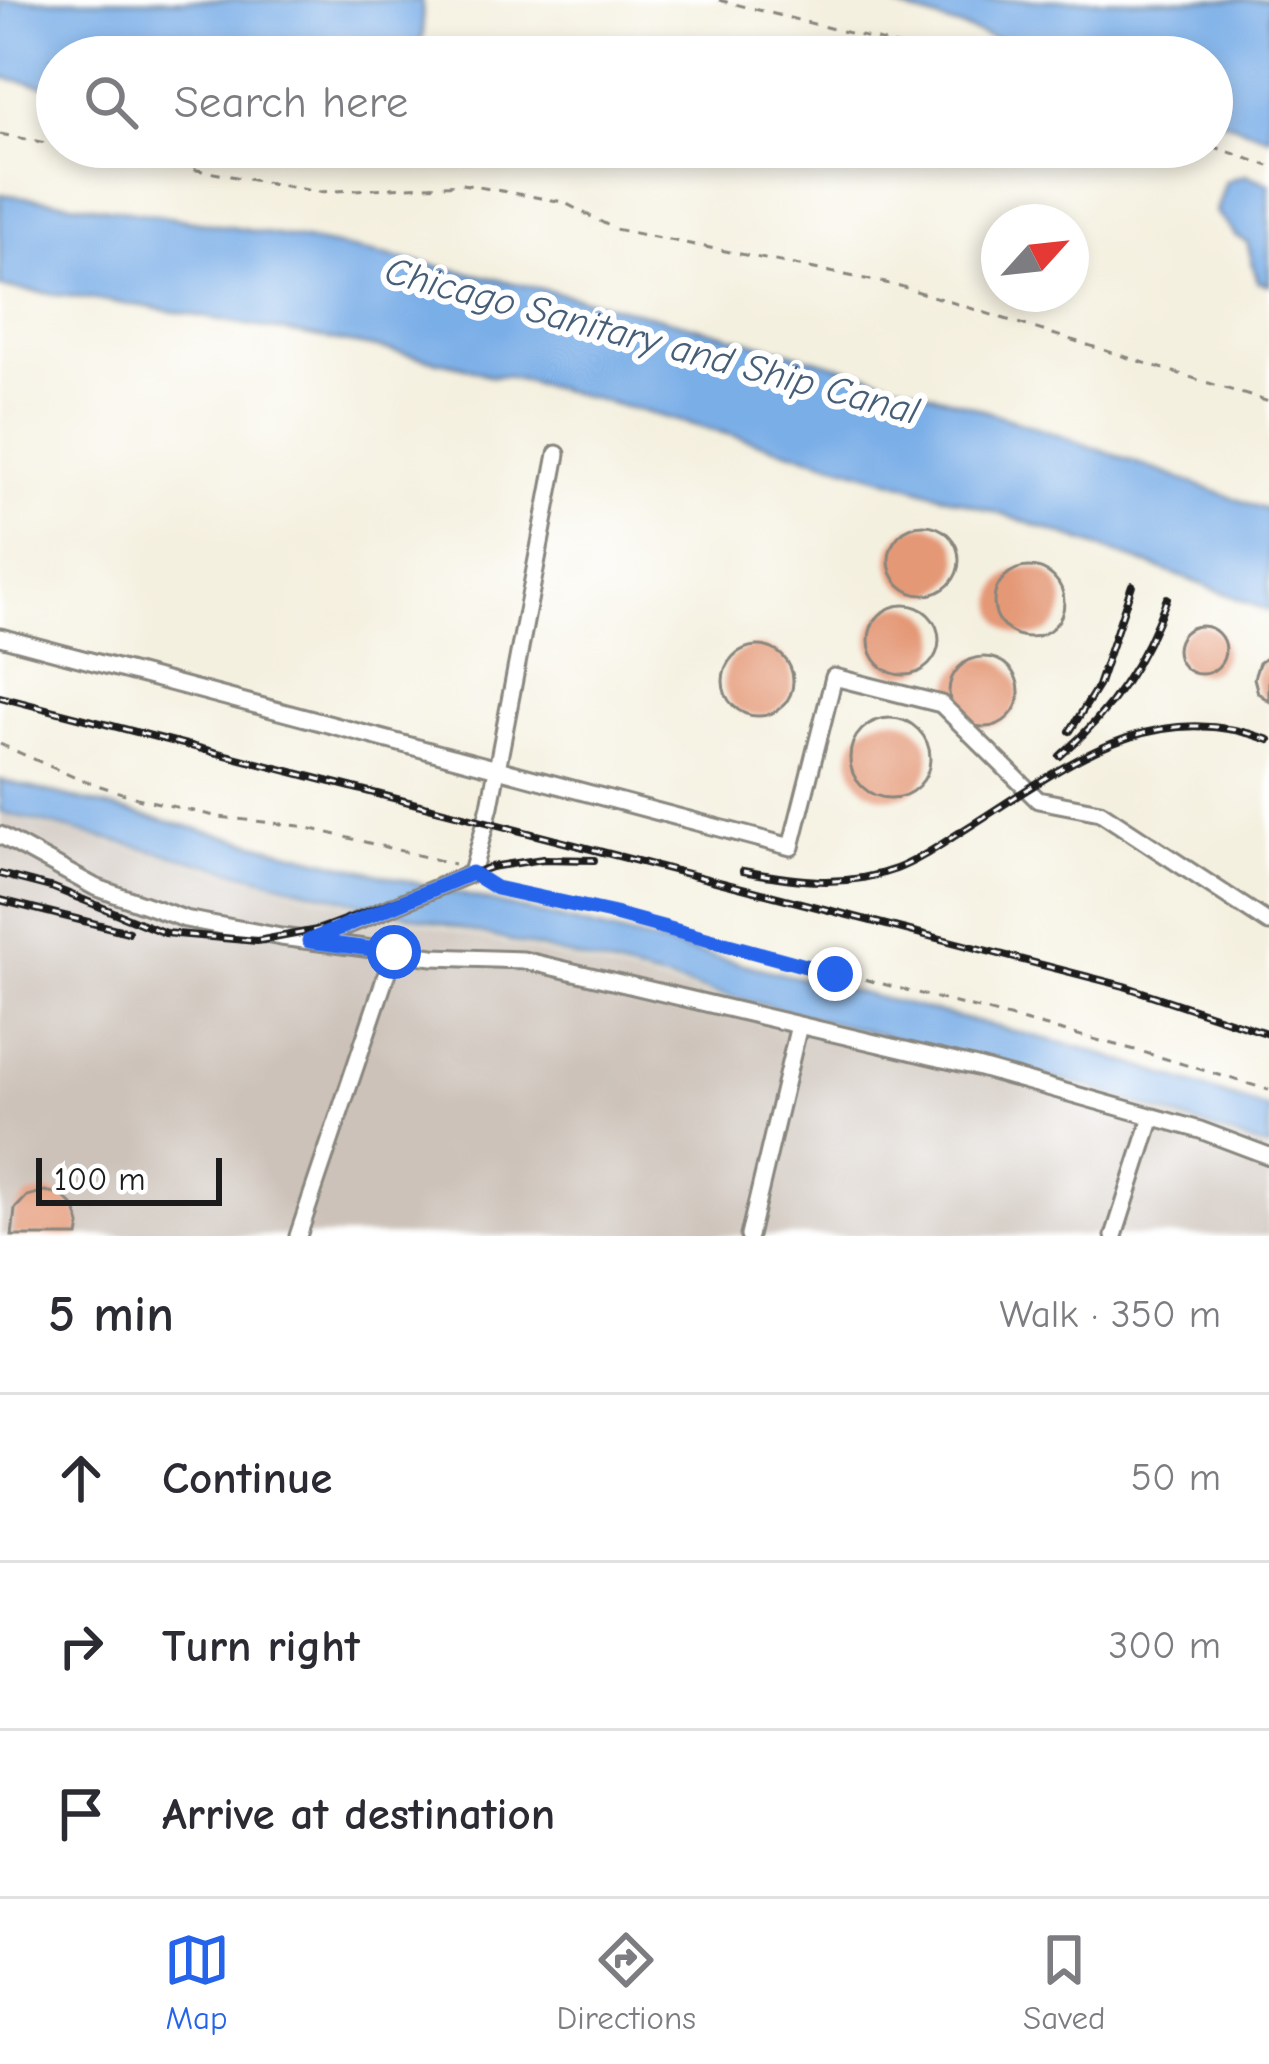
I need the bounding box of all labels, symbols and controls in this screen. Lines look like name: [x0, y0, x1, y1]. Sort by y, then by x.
search box: [36, 36, 1233, 168]
icon: search: [78, 69, 144, 135]
text: Search here: [174, 76, 408, 128]
north arrow: [981, 204, 1089, 312]
water label: Chicago Sanitary and Ship Canal: [380, 248, 924, 434]
route start: [367, 925, 421, 979]
route end: [808, 947, 862, 1001]
scale bar: [36, 1152, 222, 1205]
text: 100 m: [54, 1160, 146, 1198]
text: 5 min: [48, 1285, 174, 1344]
text: Walk · 350 m: [999, 1292, 1221, 1337]
icon: ahead: [48, 1445, 114, 1511]
text: Continue: [162, 1452, 332, 1504]
text: 50 m: [1131, 1455, 1221, 1500]
icon: right: [48, 1613, 114, 1679]
text: Turn right: [162, 1620, 360, 1672]
text: 300 m: [1108, 1623, 1221, 1668]
icon: arrive: [48, 1781, 114, 1847]
text: Arrive at destination: [162, 1788, 555, 1840]
tab: Map: [164, 1927, 230, 2037]
tab: Directions: [557, 1927, 696, 2037]
tab: Saved: [1023, 1927, 1105, 2037]

